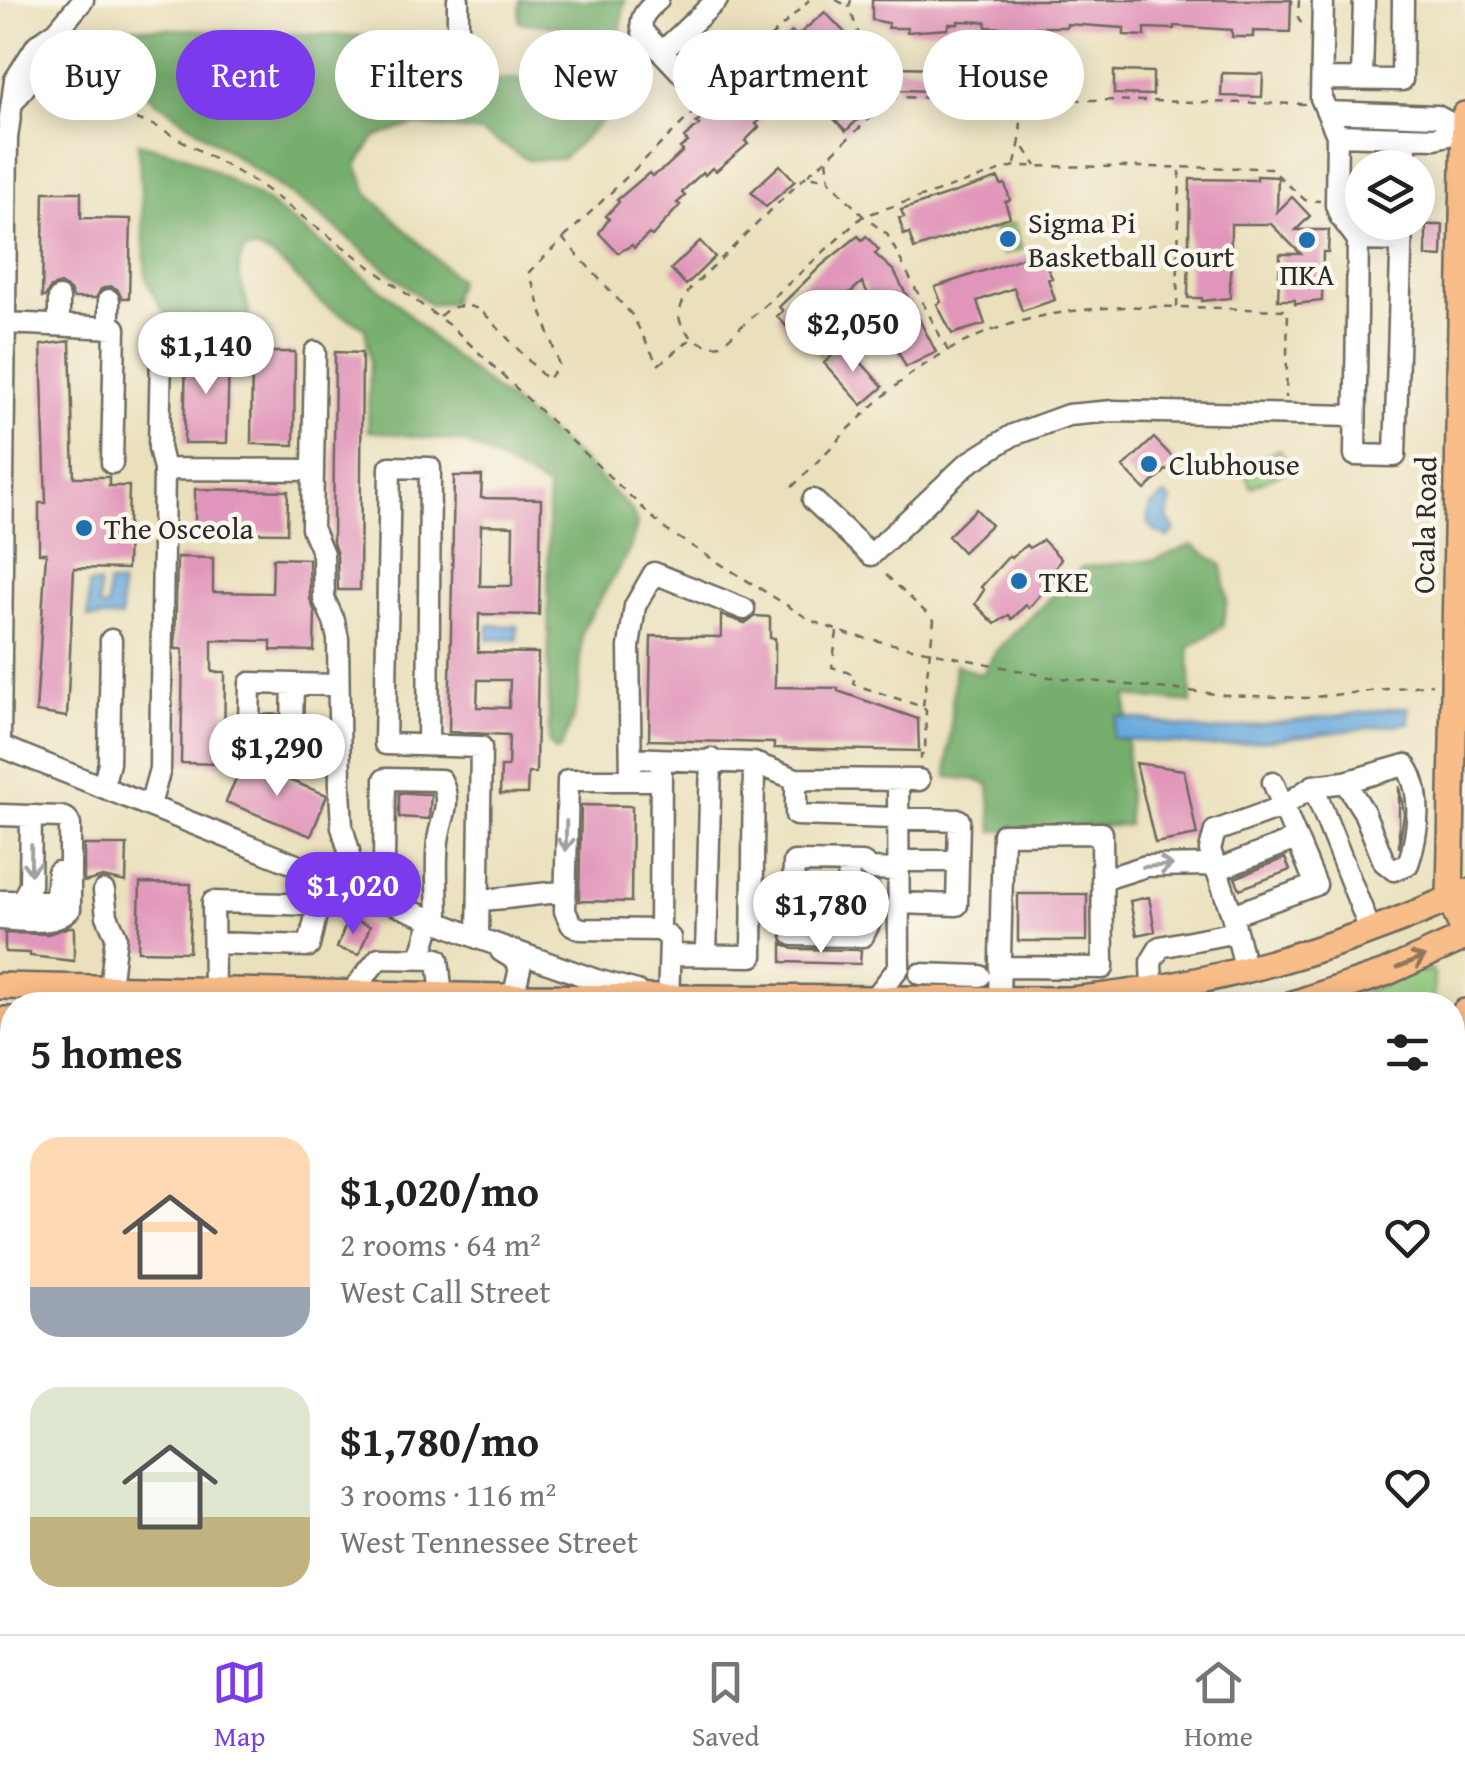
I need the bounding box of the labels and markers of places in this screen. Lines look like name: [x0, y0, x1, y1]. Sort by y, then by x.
place label: Sigma Pi Basketball Court: [1028, 200, 1235, 278]
marker: Sigma Pi Basketball Court: [997, 228, 1019, 250]
marker: ΠΚΑ: [1296, 229, 1318, 251]
place label: ΠΚΑ: [1279, 252, 1335, 296]
pin: $2,050: [772, 290, 934, 375]
pin: $1,140: [125, 312, 287, 397]
place label: Clubhouse: [1169, 442, 1300, 486]
marker: Clubhouse: [1138, 453, 1160, 475]
place label: The Osceola: [104, 506, 254, 550]
marker: The Osceola: [73, 517, 95, 539]
place label: TKE: [1039, 559, 1089, 603]
marker: TKE: [1008, 570, 1030, 592]
pin: $1,290: [196, 714, 358, 799]
pin: $1,020: [272, 852, 434, 937]
pin: $1,780: [740, 871, 902, 956]

